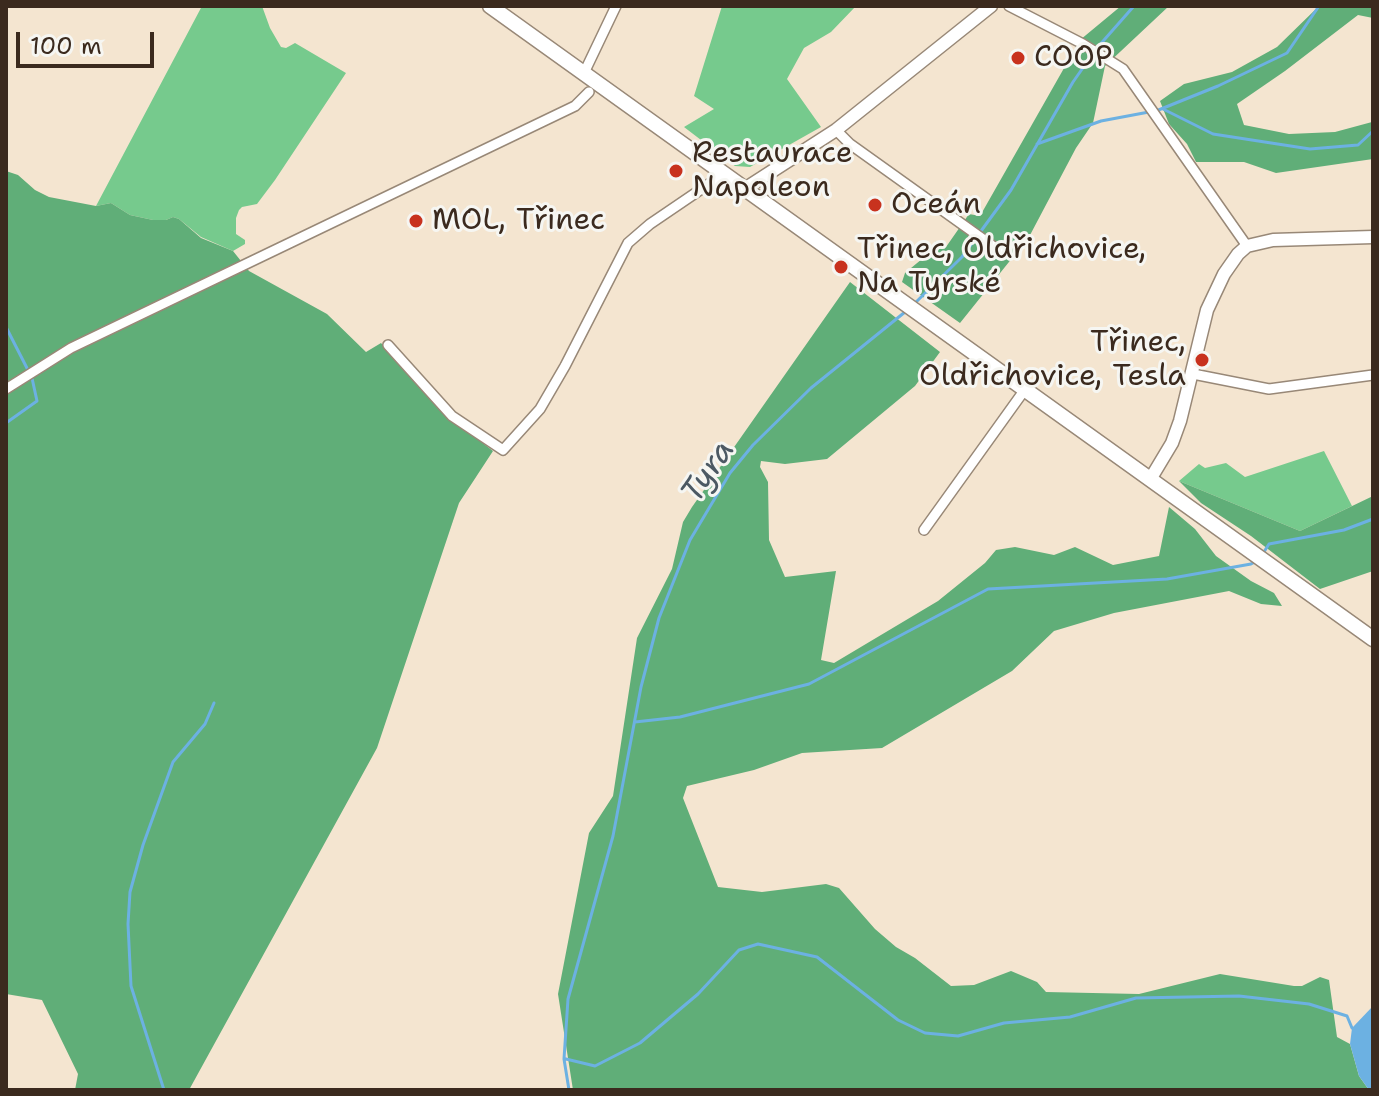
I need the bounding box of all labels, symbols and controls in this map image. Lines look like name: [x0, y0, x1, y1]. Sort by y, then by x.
scale bar: [20, 16, 158, 66]
text: 100 m: [30, 30, 102, 62]
place label: COOP: [1034, 40, 1112, 76]
marker: COOP: [1009, 49, 1027, 67]
place label: Restaurace Napoleon: [692, 136, 853, 206]
marker: Restaurace Napoleon: [667, 162, 685, 180]
place label: Oceán: [891, 187, 981, 223]
marker: Oceán: [866, 196, 884, 214]
place label: MOL, Třinec: [432, 203, 605, 239]
marker: MOL, Třinec: [407, 212, 425, 230]
place label: Třinec, Oldřichovice, Na Tyrské: [857, 232, 1146, 302]
marker: Třinec, Oldřichovice, Na Tyrské: [832, 258, 850, 276]
place label: Třinec, Oldřichovice, Tesla: [919, 325, 1186, 396]
marker: Třinec, Oldřichovice, Tesla: [1193, 351, 1211, 369]
water label: Tyra: [674, 433, 744, 511]

